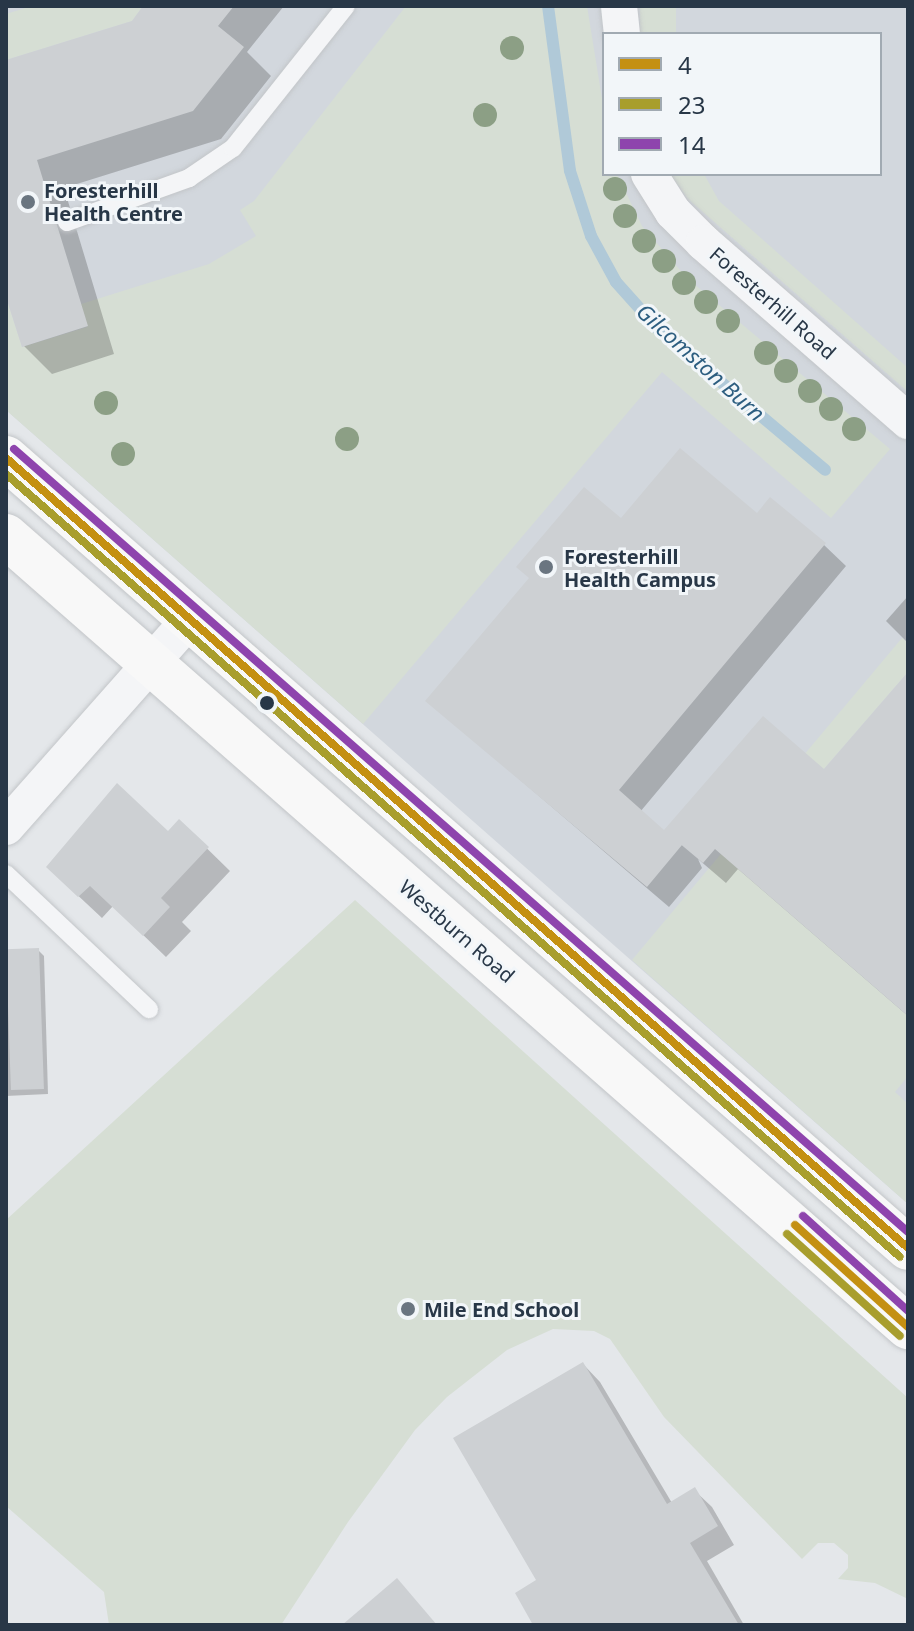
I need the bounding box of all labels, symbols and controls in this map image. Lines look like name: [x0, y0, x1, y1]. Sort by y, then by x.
legend: [602, 32, 882, 176]
text: 4: [678, 48, 692, 81]
text: 23: [678, 88, 705, 121]
text: 14: [678, 128, 705, 161]
place label: Foresterhill Health Centre: [44, 178, 183, 225]
marker: Foresterhill Health Centre: [19, 193, 37, 211]
street label: Foresterhill Road: [705, 242, 841, 364]
water label: Gilcomston Burn: [632, 298, 770, 426]
place label: Foresterhill Health Campus: [564, 544, 716, 591]
marker: Foresterhill Health Campus: [535, 556, 557, 578]
unlabelled marker: [259, 695, 275, 711]
street label: Westburn Road: [394, 874, 520, 988]
place label: Mile End School: [424, 1297, 579, 1321]
marker: Mile End School: [399, 1300, 417, 1318]

